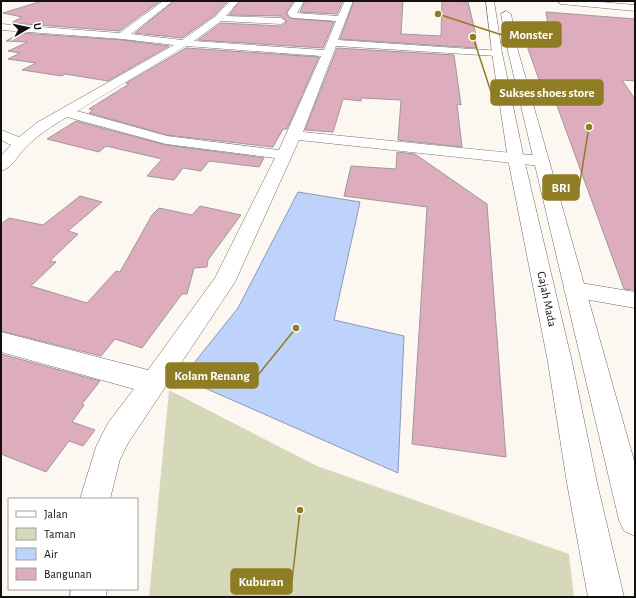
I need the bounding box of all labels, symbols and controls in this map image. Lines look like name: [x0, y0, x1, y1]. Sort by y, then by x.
north arrow: [8, 8, 48, 48]
text: U: [31, 22, 43, 31]
callout: Monster: [502, 22, 561, 47]
text: Monster: [509, 29, 553, 42]
callout: Sukses shoes store: [491, 80, 603, 105]
text: Sukses shoes store: [499, 87, 595, 100]
callout: BRI: [543, 175, 579, 200]
text: BRI: [551, 182, 571, 195]
street label: Gajah Mada: [534, 270, 559, 328]
callout: Kolam Renang: [166, 363, 258, 388]
text: Kolam Renang: [174, 370, 250, 383]
legend: [8, 498, 138, 590]
text: Jalan: [44, 508, 68, 520]
text: Taman: [44, 528, 76, 540]
text: Air: [44, 548, 58, 560]
text: Bangunan: [44, 568, 92, 580]
callout: Kuburan: [231, 569, 292, 594]
text: Kuburan: [238, 576, 284, 589]

